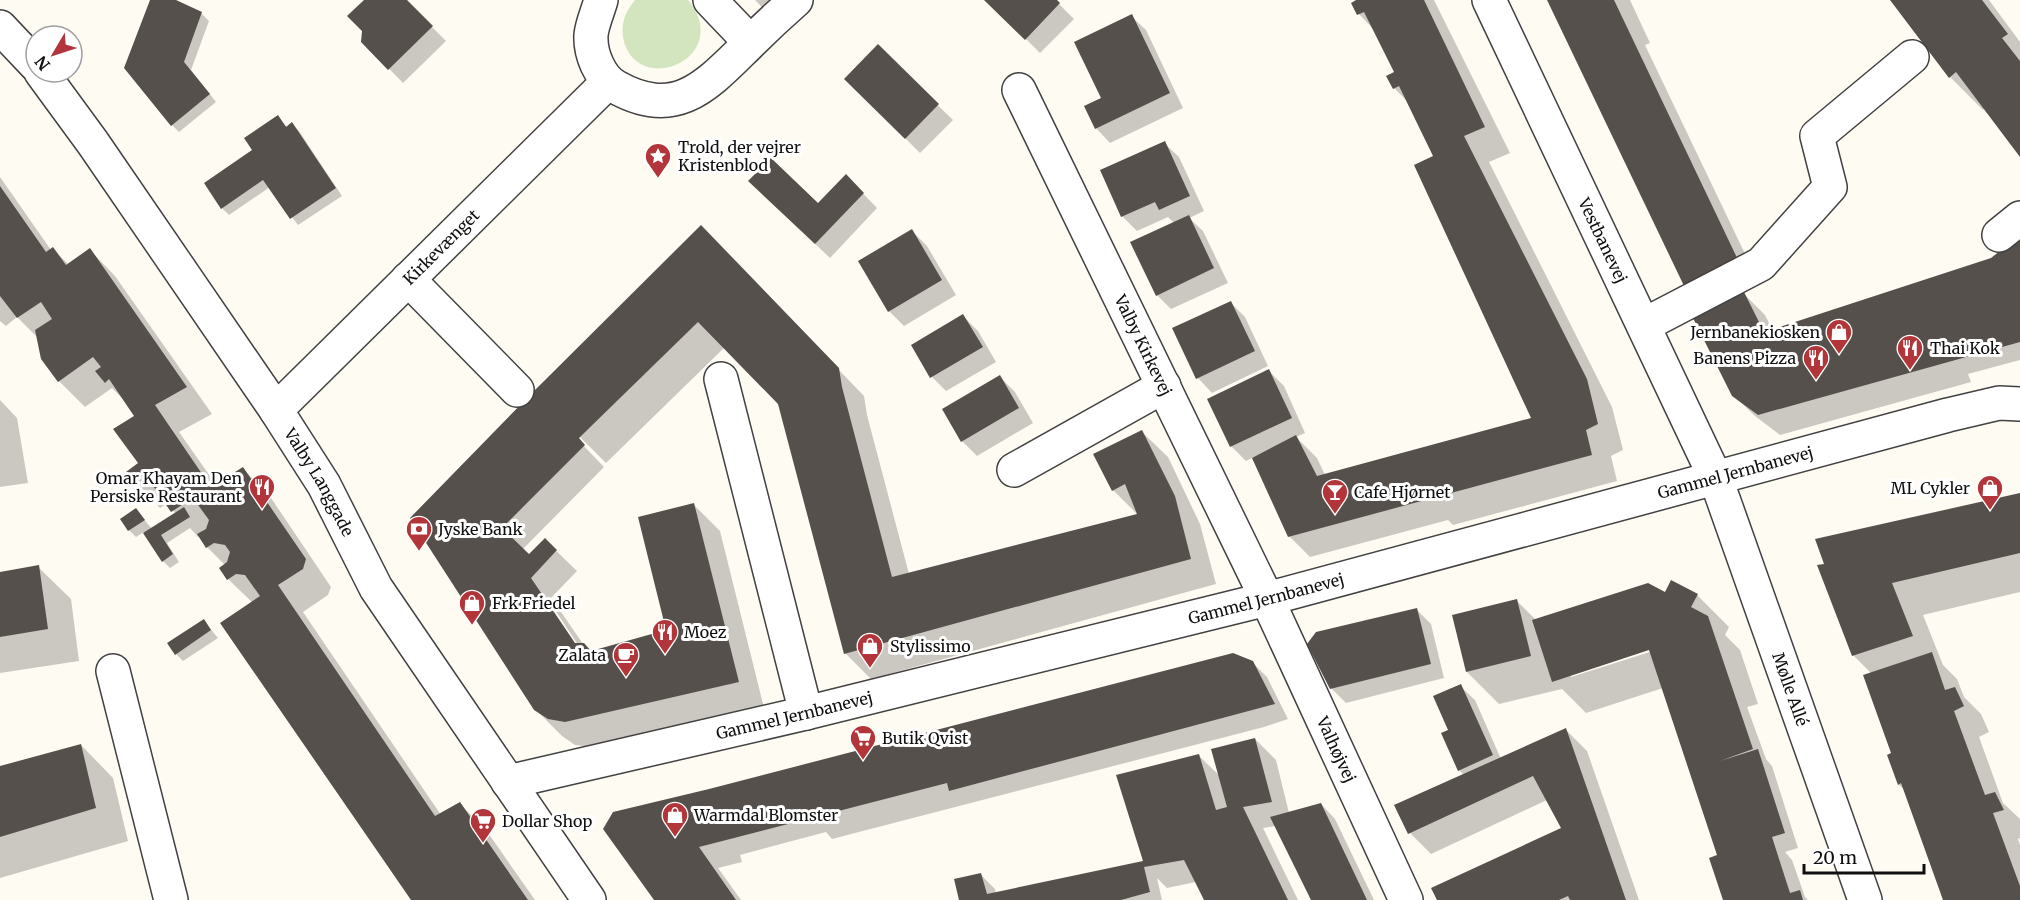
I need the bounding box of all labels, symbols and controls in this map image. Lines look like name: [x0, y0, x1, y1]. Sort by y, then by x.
north arrow: [24, 24, 84, 84]
text: N: [30, 52, 54, 75]
place label: Trold, der vejrer Kristenblod: [678, 137, 801, 175]
place icon: Trold, der vejrer Kristenblod: [643, 141, 673, 179]
street label: Vestbanevej: [1574, 194, 1632, 286]
street label: Kirkevænget: [399, 205, 484, 289]
street label: Valby Kirkevej: [1110, 291, 1176, 399]
shop icon: Jernbanekiosken: [1824, 317, 1854, 355]
place label: Jernbanekiosken: [1689, 322, 1820, 342]
restaurant icon: Thai Kok: [1895, 333, 1925, 371]
place label: Thai Kok: [1930, 338, 2001, 358]
restaurant icon: Banens Pizza: [1801, 343, 1831, 381]
place label: Banens Pizza: [1693, 348, 1796, 368]
street label: Valby Langgade: [280, 424, 358, 540]
street label: Gammel Jernbanevej: [1655, 442, 1815, 503]
place label: Omar Khayam Den Persiske Restaurant: [90, 468, 243, 506]
restaurant icon: Omar Khayam Den Persiske Restaurant: [247, 472, 277, 510]
shop icon: ML Cykler: [1975, 473, 2005, 511]
bar icon: Cafe Hjørnet: [1320, 477, 1350, 515]
place label: ML Cykler: [1891, 478, 1970, 498]
place label: Cafe Hjørnet: [1354, 482, 1451, 502]
bank icon: Jyske Bank: [404, 514, 434, 552]
place label: Jyske Bank: [437, 519, 523, 539]
street label: Gammel Jernbanevej: [1186, 569, 1346, 628]
shop icon: Frk Friedel: [457, 588, 487, 626]
place label: Frk Friedel: [492, 593, 575, 613]
restaurant icon: Moez: [650, 617, 680, 655]
place label: Moez: [684, 622, 727, 642]
shop icon: Stylissimo: [855, 631, 885, 669]
place label: Stylissimo: [890, 636, 971, 656]
cafe icon: Zalata: [611, 640, 641, 678]
place label: Zalata: [558, 645, 606, 665]
street label: Mølle Allé: [1768, 650, 1813, 729]
street label: Gammel Jernbanevej: [714, 687, 875, 744]
street label: Valhøjvej: [1312, 712, 1360, 786]
supermarket icon: Butik Qvist: [848, 723, 878, 761]
place label: Butik Qvist: [882, 728, 969, 748]
shop icon: Warmdal Blomster: [660, 800, 690, 838]
place label: Warmdal Blomster: [693, 805, 838, 825]
supermarket icon: Dollar Shop: [468, 806, 498, 844]
place label: Dollar Shop: [502, 811, 592, 831]
scale bar: [1804, 837, 1924, 875]
text: 20 m: [1813, 846, 1857, 869]

